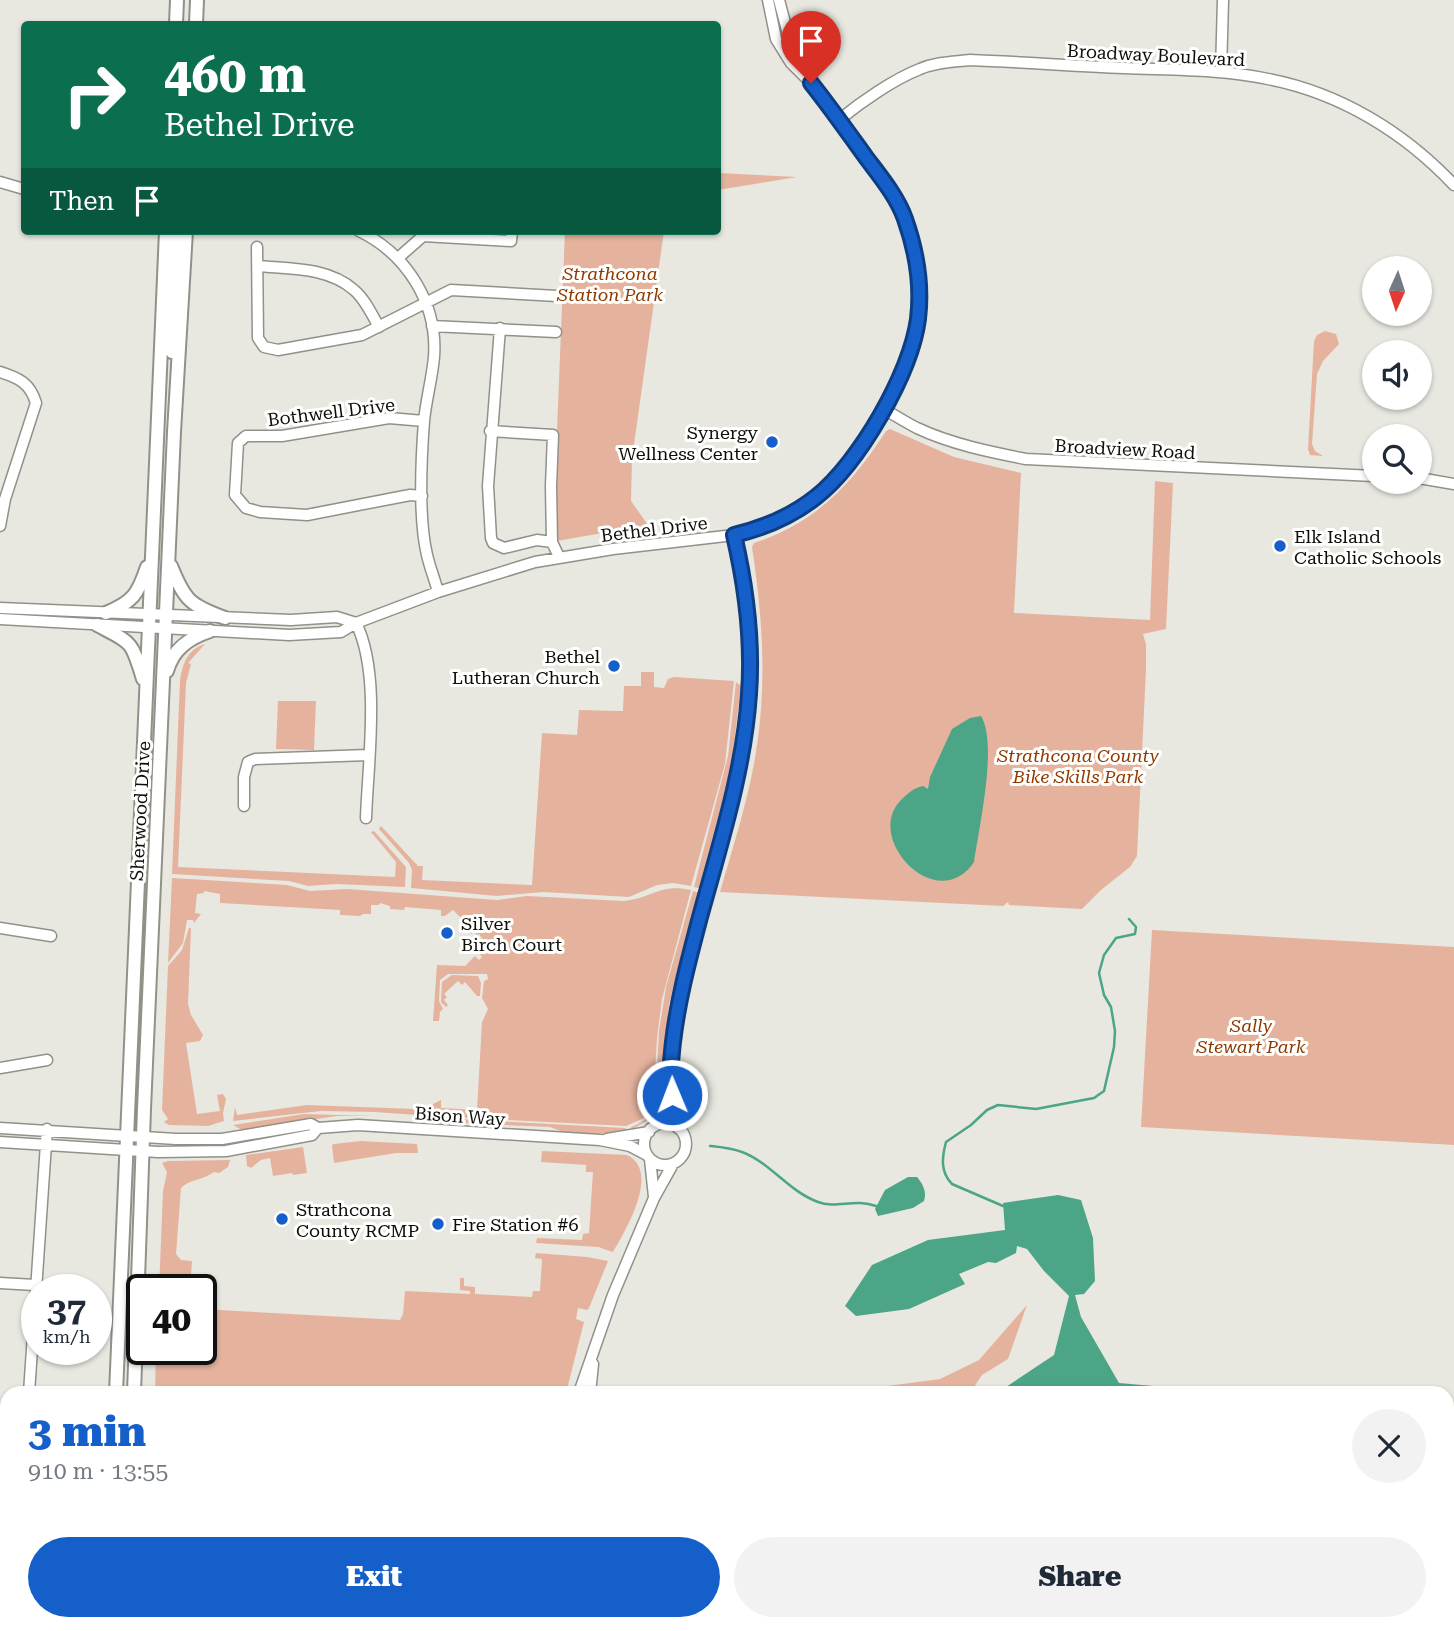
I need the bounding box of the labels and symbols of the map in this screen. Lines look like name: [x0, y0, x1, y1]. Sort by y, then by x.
pin: [781, 11, 841, 83]
street label: Broadway Boulevard: [1066, 40, 1246, 70]
north arrow: [1362, 256, 1432, 326]
park label: Strathcona Station Park: [556, 263, 663, 305]
street label: Bothwell Drive: [266, 394, 396, 430]
place label: Synergy Wellness Center: [618, 422, 758, 464]
marker: Synergy Wellness Center: [764, 434, 780, 450]
street label: Broadview Road: [1054, 435, 1196, 463]
street label: Bethel Drive: [600, 512, 709, 546]
place label: Elk Island Catholic Schools: [1294, 526, 1441, 568]
marker: Elk Island Catholic Schools: [1272, 538, 1288, 554]
place label: Bethel Lutheran Church: [452, 646, 600, 688]
marker: Bethel Lutheran Church: [606, 658, 622, 674]
street label: Sherwood Drive: [126, 740, 154, 882]
park label: Strathcona County Bike Skills Park: [996, 745, 1159, 787]
place label: Silver Birch Court: [461, 913, 562, 955]
marker: Silver Birch Court: [439, 925, 455, 941]
park label: Sally Stewart Park: [1196, 1015, 1306, 1057]
position arrow: [635, 1058, 709, 1132]
street label: Bison Way: [414, 1102, 506, 1130]
place label: Strathcona County RCMP: [296, 1199, 419, 1241]
marker: Strathcona County RCMP: [274, 1211, 290, 1227]
place label: Fire Station #6: [452, 1214, 579, 1235]
marker: Fire Station #6: [430, 1216, 446, 1232]
speed limit sign: 40: [126, 1274, 217, 1365]

